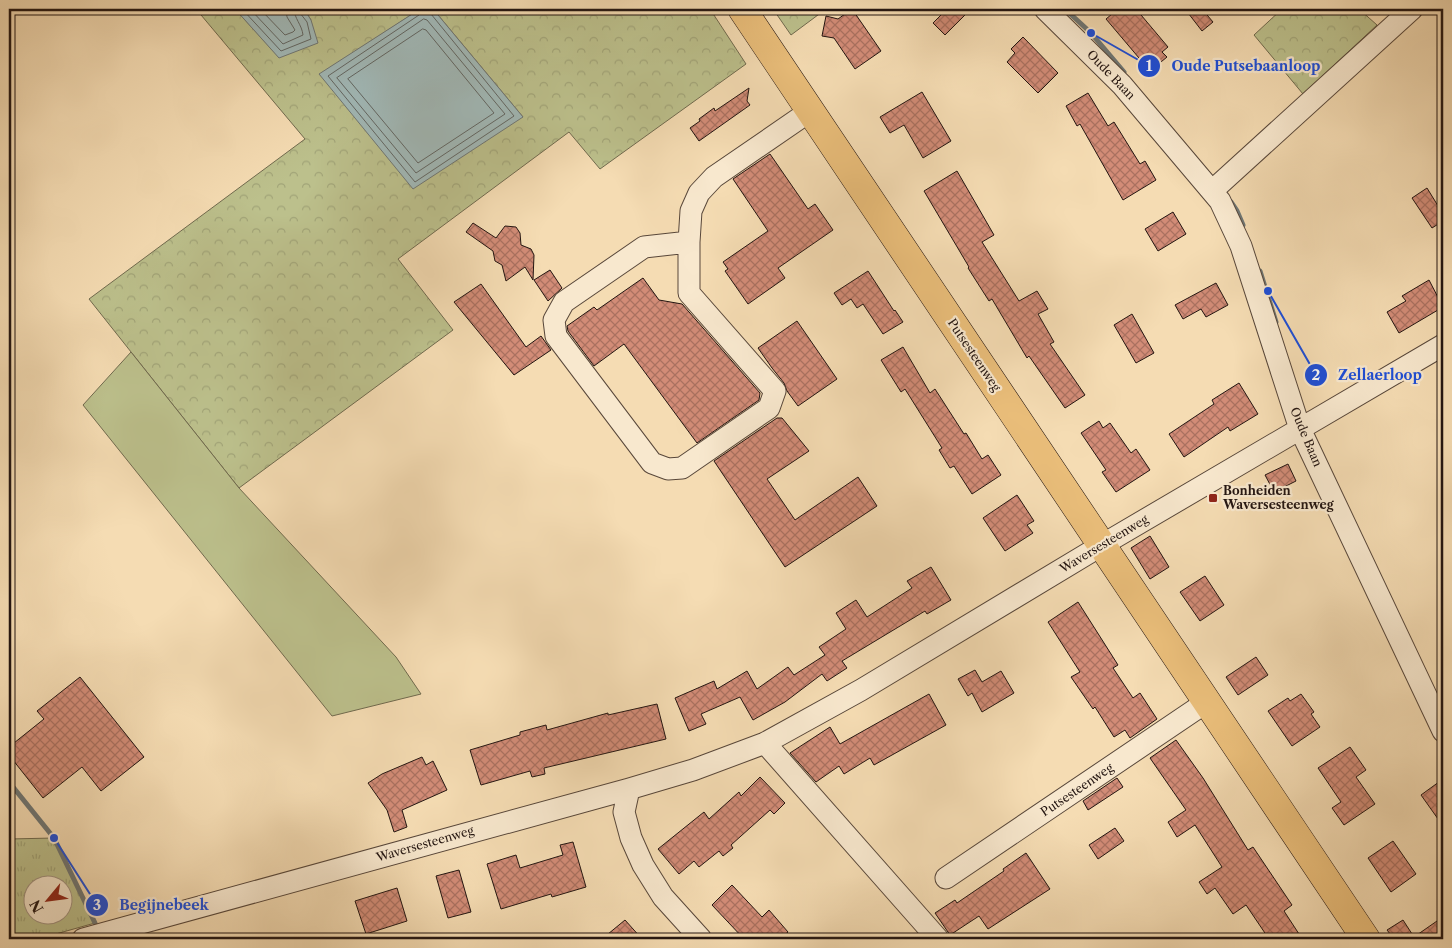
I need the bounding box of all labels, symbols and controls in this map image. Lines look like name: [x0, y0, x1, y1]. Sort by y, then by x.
street label: Oude Baan: [1084, 47, 1139, 103]
callout: Oude Putsebaanloop: [1137, 51, 1331, 80]
text: 1: [1146, 56, 1153, 75]
text: Oude Putsebaanloop: [1172, 57, 1320, 75]
street label: Putsesteenweg: [945, 316, 1005, 394]
callout: Zellaerloop: [1303, 361, 1432, 390]
text: 2: [1312, 365, 1321, 384]
text: Zellaerloop: [1338, 366, 1422, 384]
street label: Oude Baan: [1287, 405, 1326, 469]
place label: Bonheiden Waversesteenweg: [1222, 483, 1335, 512]
marker: Bonheiden Waversesteenweg: [1207, 492, 1219, 504]
street label: Waversesteenweg: [1056, 511, 1151, 576]
street label: Putsesteenweg: [1038, 759, 1116, 819]
street label: Waversesteenweg: [373, 822, 476, 865]
north arrow: [22, 876, 72, 926]
callout: Begijnebeek: [84, 890, 219, 919]
text: 3: [93, 895, 101, 914]
text: Begijnebeek: [119, 896, 210, 914]
text: N: [26, 897, 47, 916]

